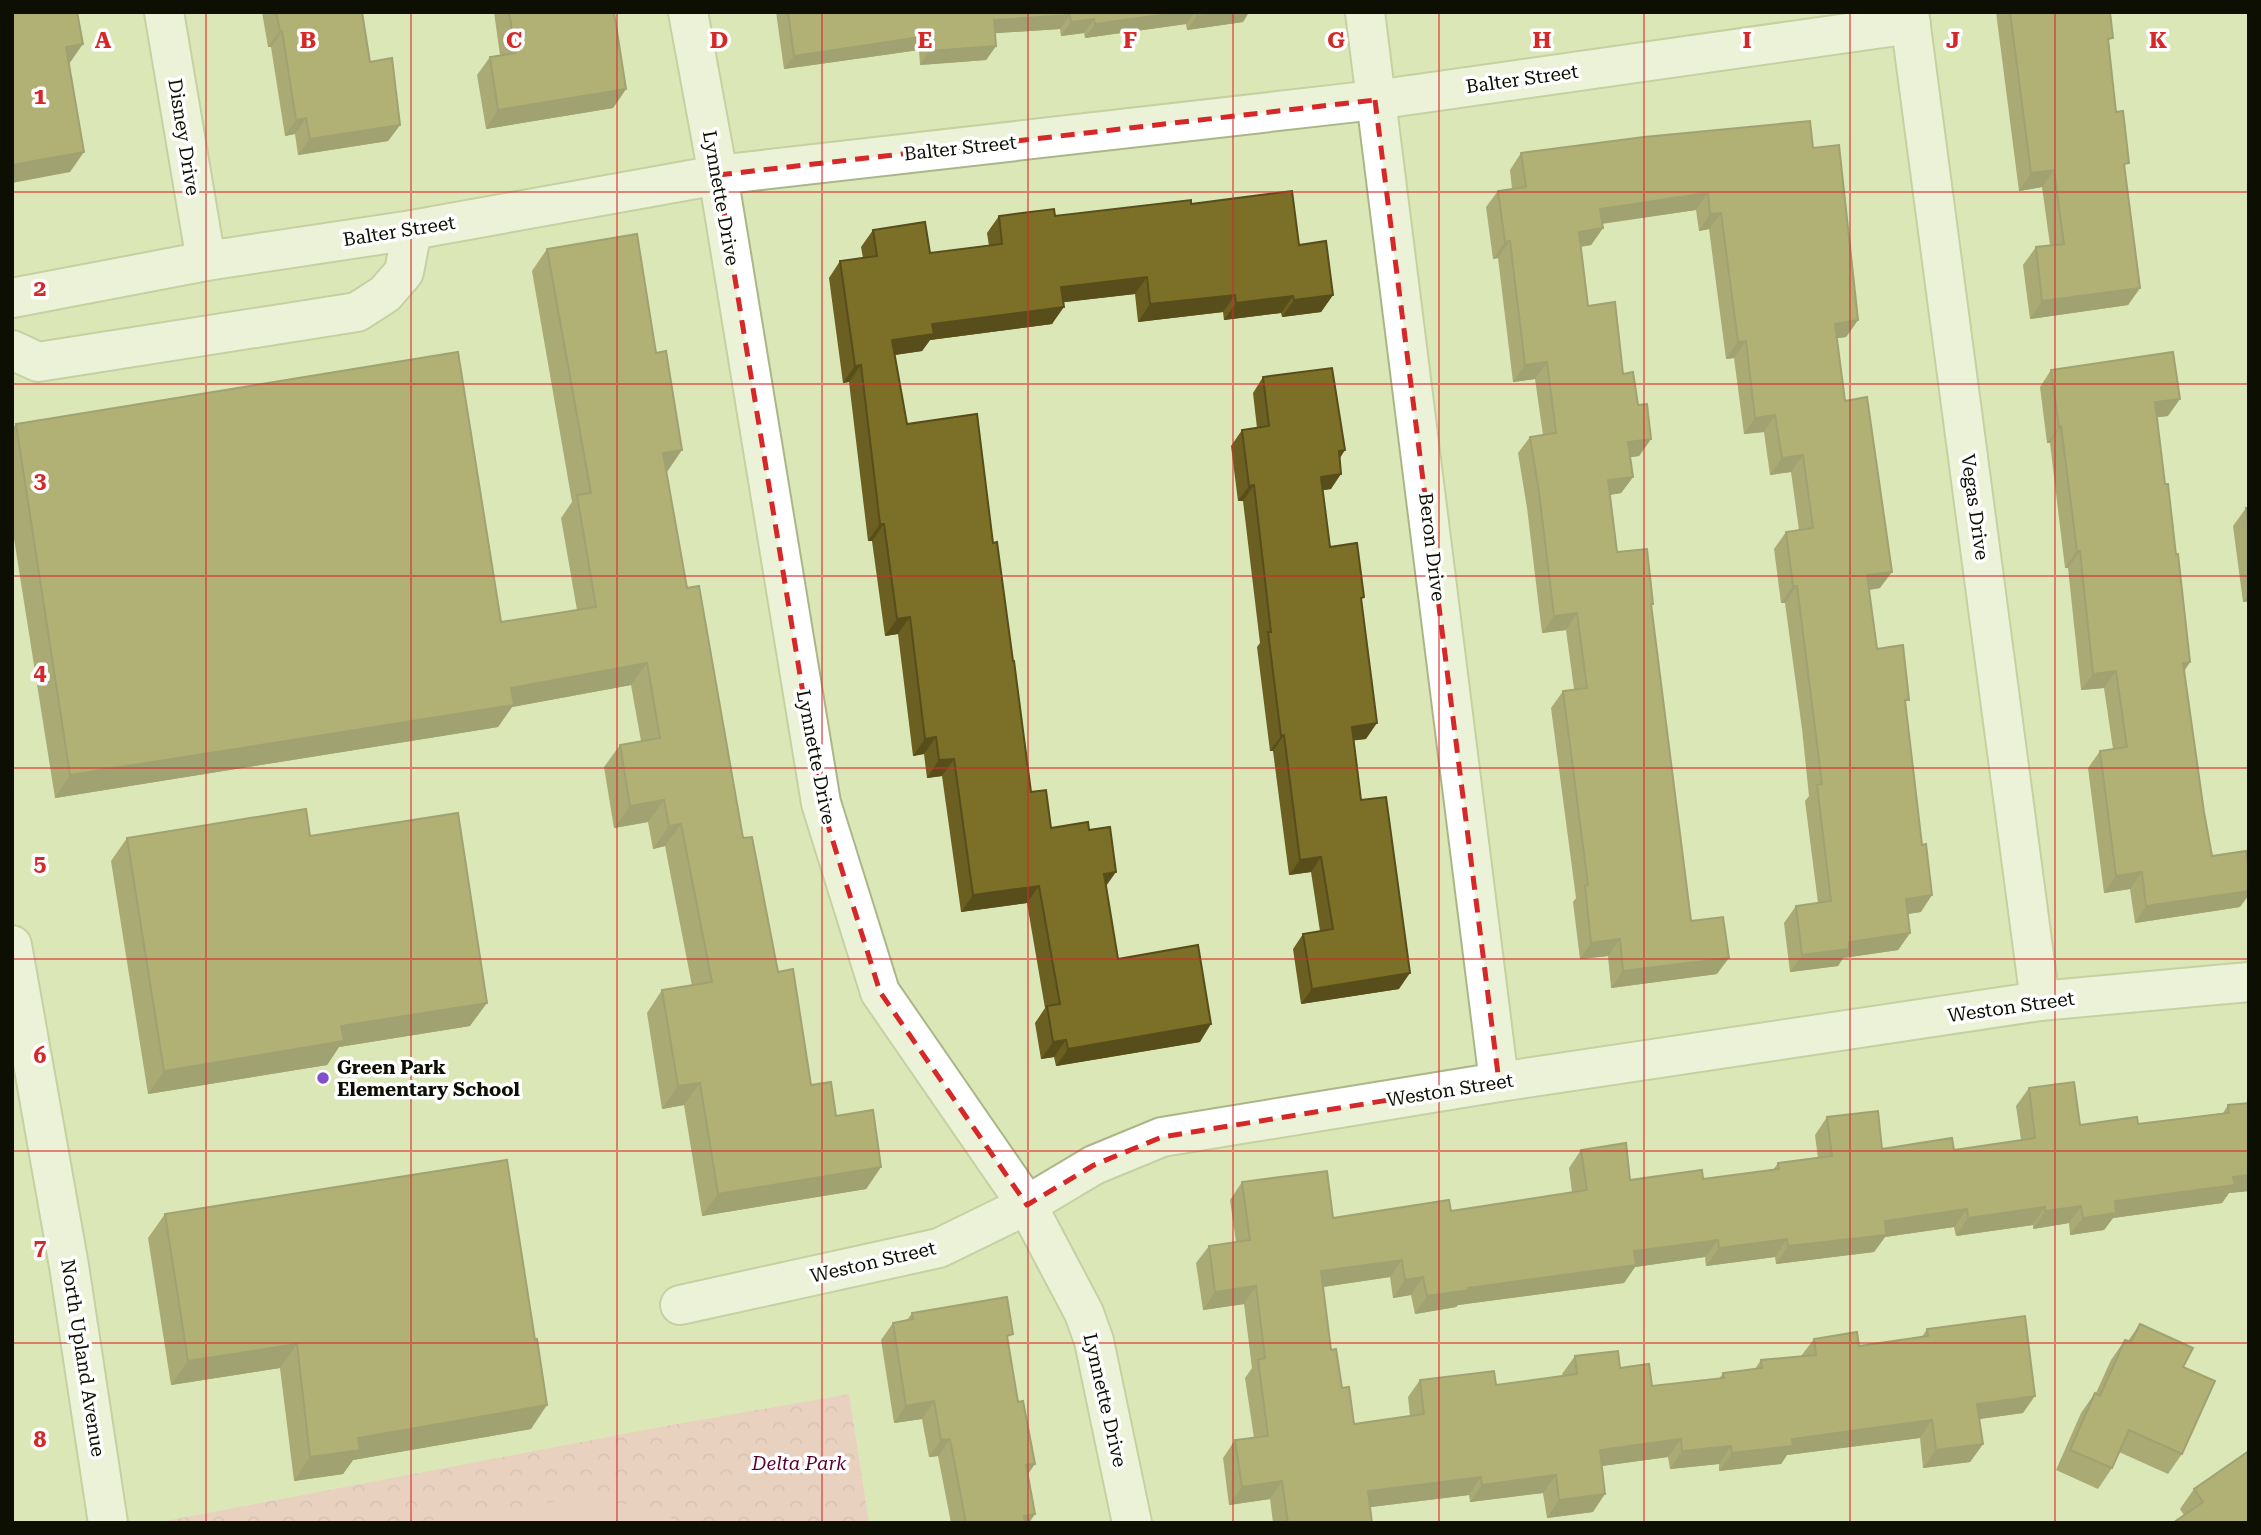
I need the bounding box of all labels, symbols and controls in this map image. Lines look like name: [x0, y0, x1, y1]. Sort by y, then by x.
text: A: [95, 27, 112, 54]
text: B: [300, 27, 316, 54]
text: C: [506, 27, 522, 54]
text: D: [710, 27, 728, 54]
text: E: [918, 27, 932, 54]
text: F: [1123, 27, 1137, 54]
text: G: [1327, 27, 1345, 54]
text: H: [1533, 27, 1552, 54]
text: I: [1742, 27, 1752, 54]
text: J: [1946, 27, 1960, 54]
text: K: [2149, 27, 2167, 54]
street label: Balter Street: [1464, 60, 1580, 98]
street label: Disney Drive: [163, 77, 205, 197]
text: 1: [34, 83, 47, 110]
street label: Lynnette Drive: [698, 129, 744, 267]
street label: Balter Street: [902, 131, 1018, 165]
street label: Balter Street: [341, 211, 457, 251]
text: 2: [34, 275, 46, 302]
street label: Vegas Drive: [1956, 453, 1994, 561]
text: 3: [34, 467, 47, 494]
street label: Beron Drive: [1414, 491, 1450, 603]
text: 4: [34, 659, 47, 686]
street label: Lynnette Drive: [792, 688, 840, 826]
text: 5: [34, 850, 47, 877]
street label: Weston Street: [1946, 987, 2076, 1027]
text: 6: [34, 1042, 47, 1069]
place label: Green Park Elementary School: [337, 1056, 520, 1101]
street label: Weston Street: [1385, 1069, 1515, 1111]
marker: Green Park Elementary School: [315, 1070, 331, 1086]
text: 7: [34, 1234, 47, 1261]
street label: Weston Street: [808, 1236, 938, 1288]
street label: North Upland Avenue: [56, 1258, 110, 1458]
street label: Lynnette Drive: [1078, 1331, 1132, 1469]
text: 8: [34, 1426, 47, 1453]
park label: Delta Park: [751, 1452, 847, 1475]

